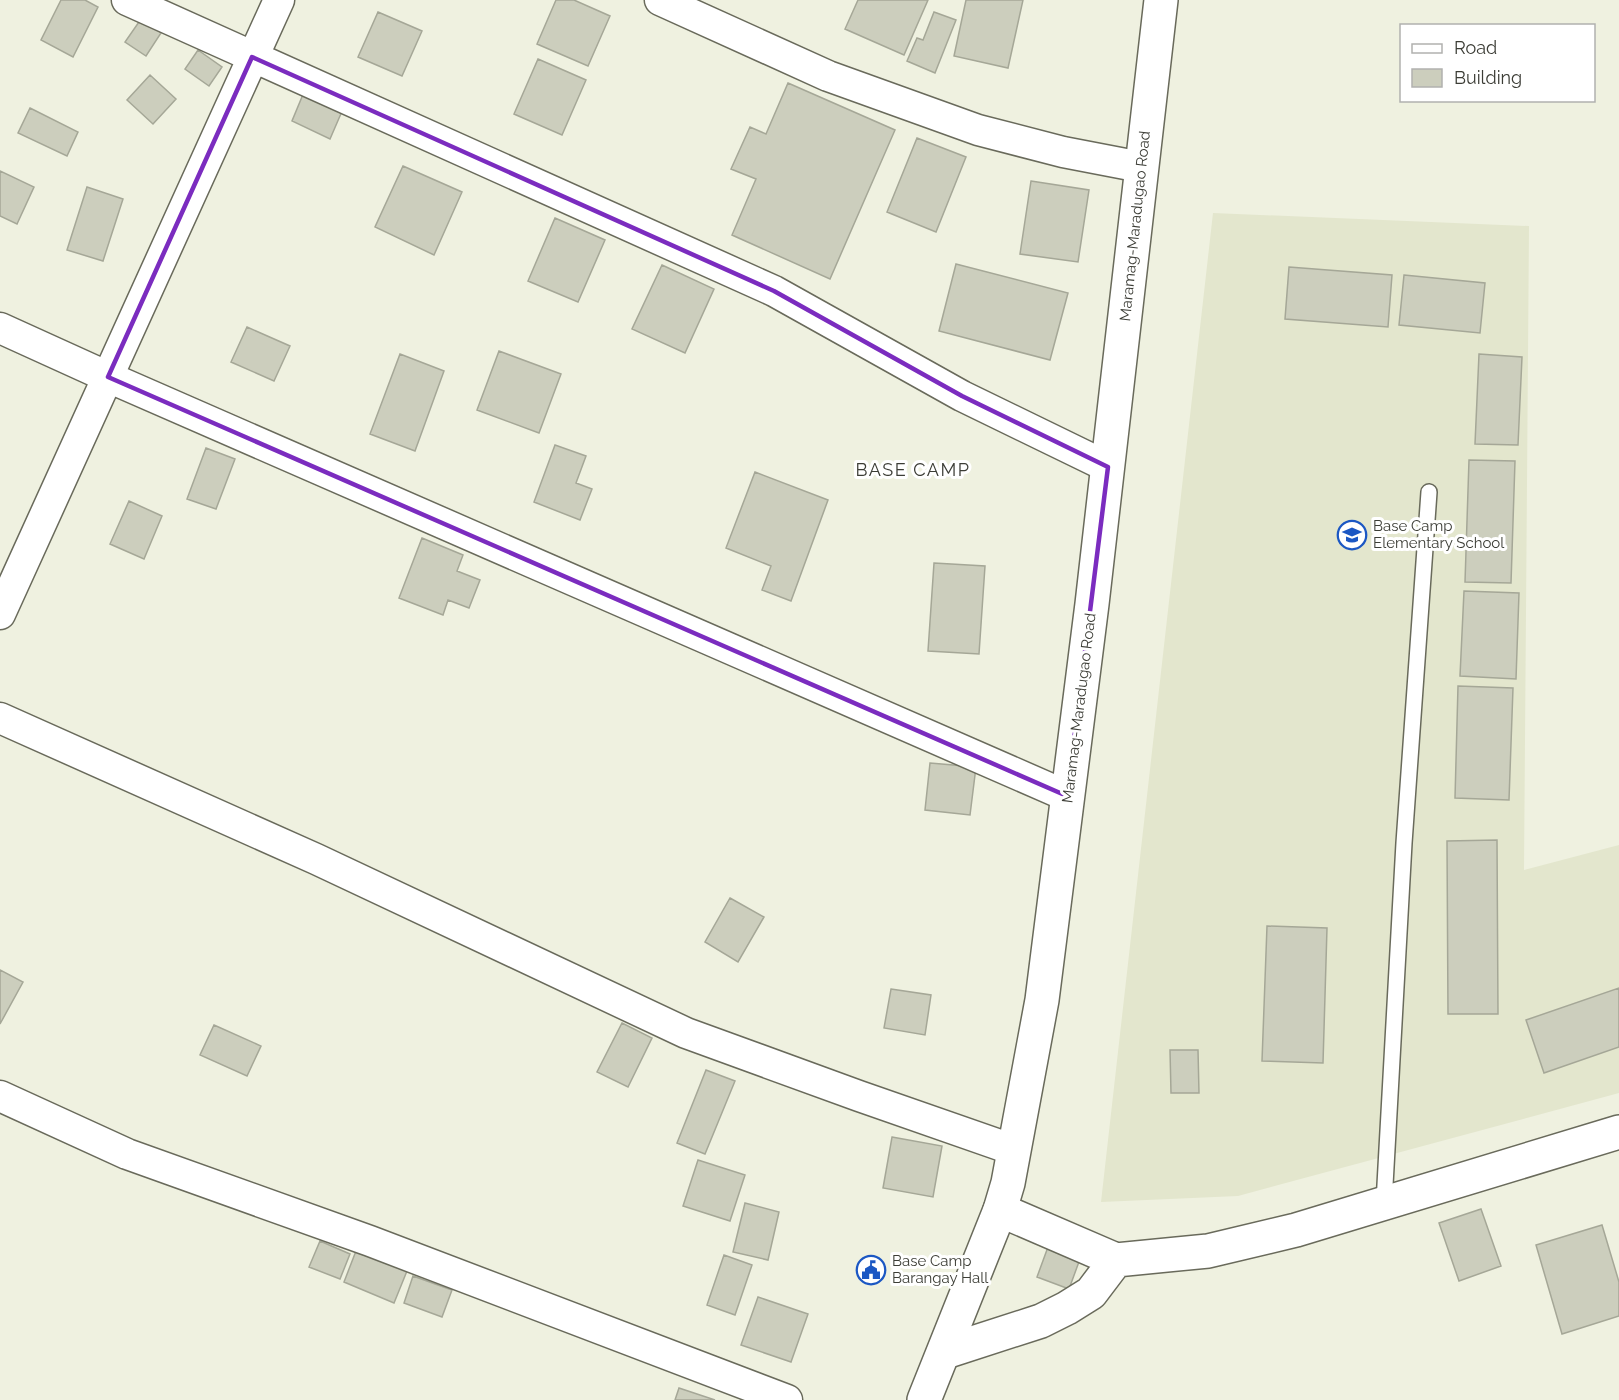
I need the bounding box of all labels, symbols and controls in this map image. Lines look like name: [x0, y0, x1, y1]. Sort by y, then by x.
legend: [1400, 24, 1595, 102]
text: Road: [1454, 37, 1497, 58]
text: Building: [1454, 67, 1522, 88]
street label: Maramag-Maradugao Road: [1116, 130, 1154, 322]
district label: BASE CAMP: [856, 459, 971, 480]
place label: Base Camp Elementary School: [1373, 517, 1505, 552]
school or university icon: Base Camp Elementary School: [1336, 519, 1368, 551]
street label: Maramag-Maradugao Road: [1058, 612, 1100, 804]
place label: Base Camp Barangay Hall: [892, 1252, 989, 1287]
public building icon: Base Camp Barangay Hall: [855, 1254, 887, 1286]

